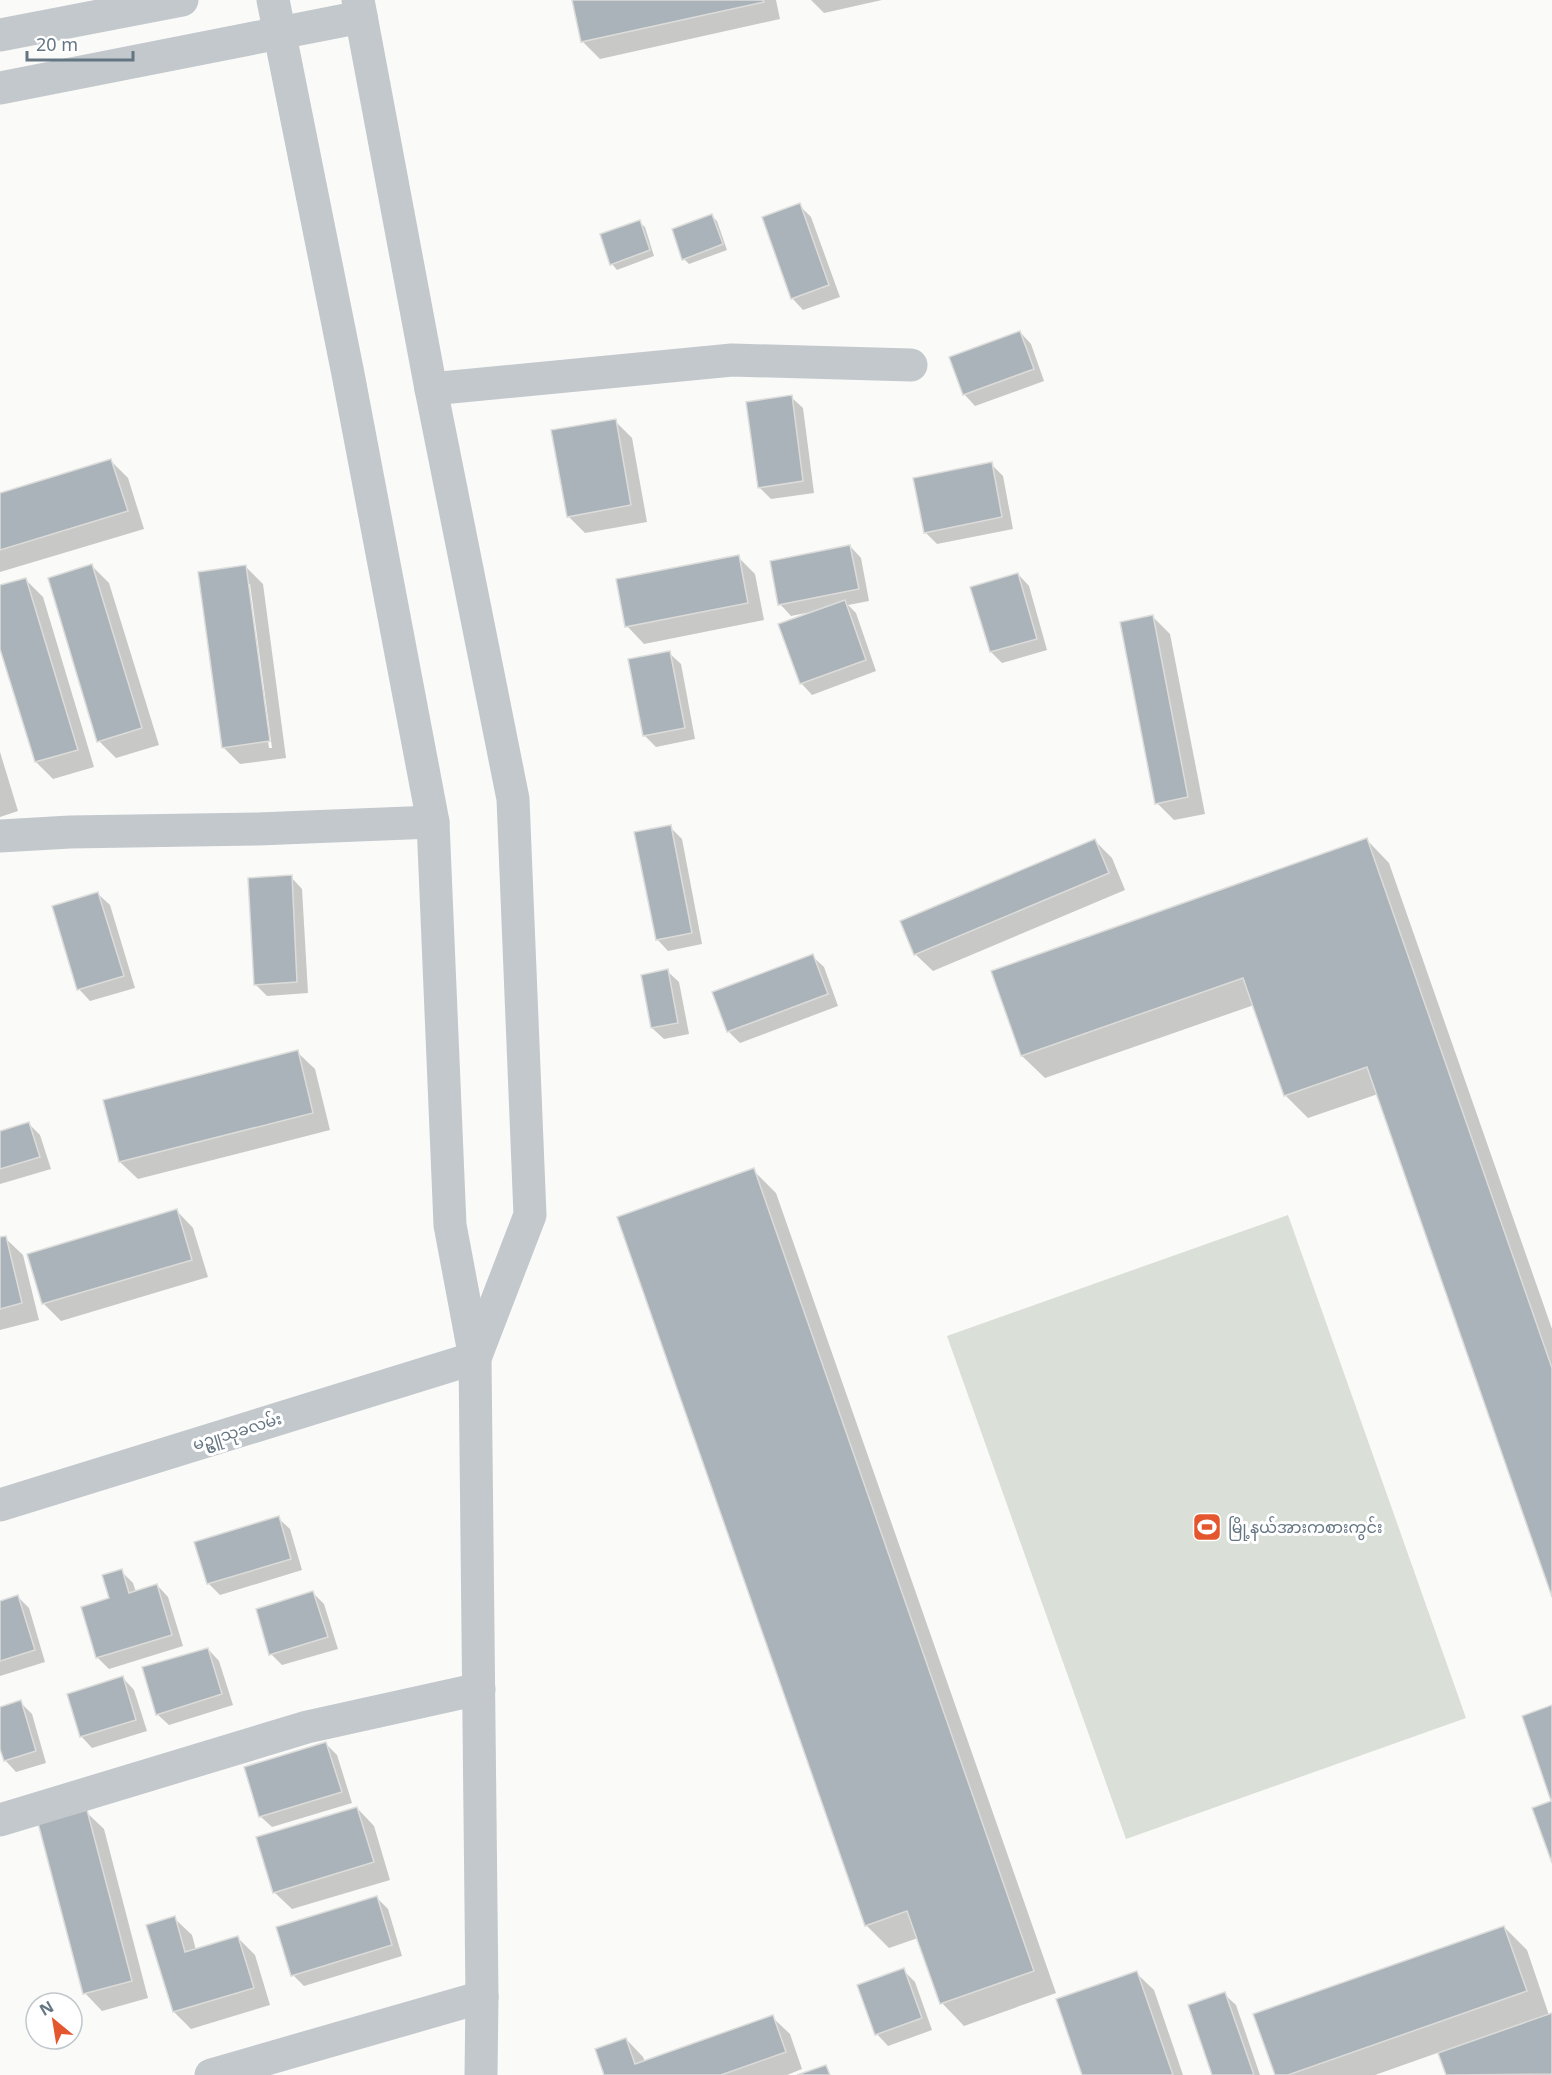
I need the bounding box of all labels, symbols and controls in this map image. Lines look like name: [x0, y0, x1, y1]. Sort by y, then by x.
scale bar: [27, 24, 134, 62]
text: 20 m: [36, 32, 78, 56]
street label: မဥ္ဇူသုခလမ်း: [190, 1407, 285, 1459]
sports icon: မြို့နယ်အားကစားကွင်း: [1191, 1511, 1223, 1543]
place label: မြို့နယ်အားကစားကွင်း: [1228, 1516, 1383, 1541]
north arrow: [24, 1991, 84, 2051]
text: N: [35, 1995, 58, 2021]

